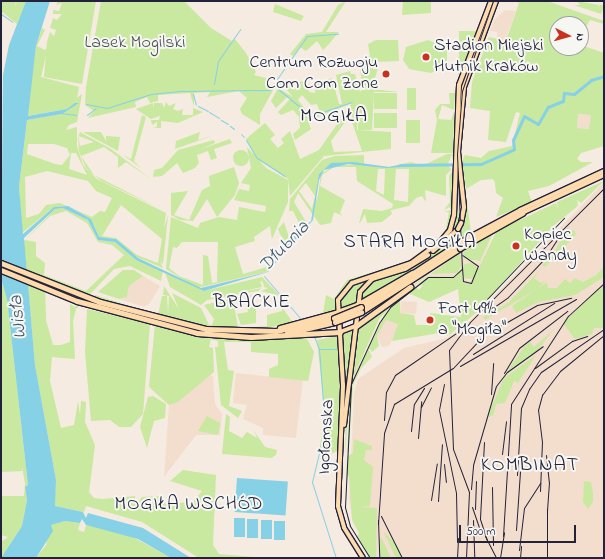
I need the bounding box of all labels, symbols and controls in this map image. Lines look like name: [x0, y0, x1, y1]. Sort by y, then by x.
north arrow: [549, 16, 589, 56]
park label: Lasek Mogilski: [85, 32, 185, 54]
text: N: [572, 33, 588, 42]
place label: Stadion Miejski Hutnik Kraków: [434, 36, 544, 78]
marker: Stadion Miejski Hutnik Kraków: [421, 52, 431, 62]
place label: Centrum Rozwoju Com Com Zone: [250, 53, 378, 96]
marker: Centrum Rozwoju Com Com Zone: [381, 69, 391, 79]
district label: MOGIŁA: [300, 104, 368, 128]
water label: Dłubnia: [255, 217, 315, 277]
place label: Kopiec Wandy: [524, 225, 577, 268]
district label: STARA MOGIŁA: [344, 232, 476, 254]
marker: Kopiec Wandy: [511, 241, 521, 251]
district label: BRACKIE: [213, 292, 291, 314]
water label: Wisła: [5, 294, 33, 340]
place label: Fort 49½ a "Mogiła": [438, 299, 506, 342]
marker: Fort 49½ a "Mogiła": [425, 315, 435, 325]
street label: Igołomska: [314, 399, 340, 475]
district label: KOMBINAT: [481, 453, 579, 477]
district label: MOGIŁA WSCHÓD: [114, 494, 264, 516]
scale bar: [461, 517, 578, 543]
text: 500 m: [466, 523, 496, 541]

